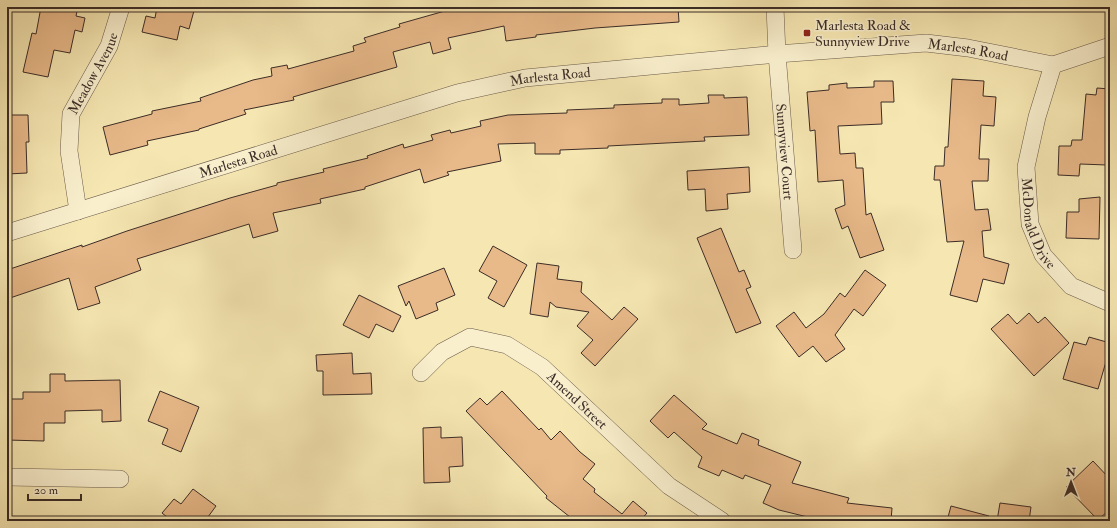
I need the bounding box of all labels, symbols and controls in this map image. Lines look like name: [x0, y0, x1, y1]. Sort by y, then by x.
place label: Marlesta Road & Sunnyview Drive: [815, 17, 911, 51]
marker: Marlesta Road & Sunnyview Drive: [802, 28, 812, 38]
street label: Meadow Avenue: [64, 30, 122, 118]
street label: Marlesta Road: [927, 35, 1010, 65]
street label: Marlesta Road: [508, 64, 591, 90]
street label: Sunnyview Court: [772, 103, 797, 201]
street label: Marlesta Road: [197, 141, 280, 182]
street label: McDonald Drive: [1018, 177, 1059, 273]
street label: Amend Street: [543, 367, 611, 433]
north arrow: [1051, 462, 1091, 502]
text: N: [1065, 466, 1077, 479]
scale bar: [28, 476, 81, 502]
text: 20 m: [34, 483, 59, 498]

